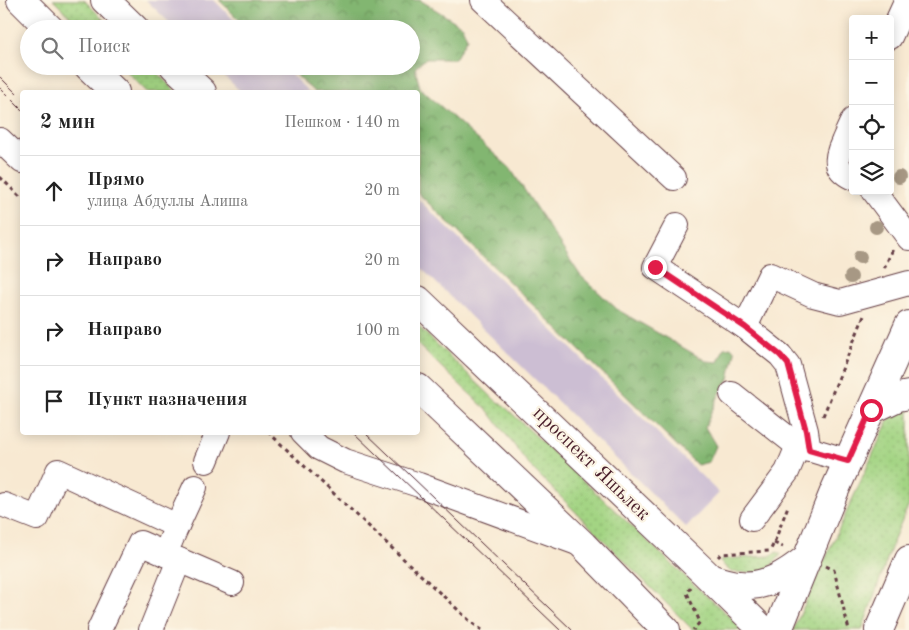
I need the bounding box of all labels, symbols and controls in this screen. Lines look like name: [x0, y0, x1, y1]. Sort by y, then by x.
map controls: [849, 15, 894, 195]
button: +: [849, 15, 894, 60]
search box: [20, 20, 420, 75]
icon: search: [38, 34, 66, 62]
text: Поиск: [78, 38, 130, 57]
button: −: [849, 60, 894, 105]
button: locate: [849, 105, 894, 150]
text: 2 мин: [40, 112, 95, 133]
text: Пешком · 140 m: [284, 115, 400, 131]
button: layers: [849, 150, 894, 195]
text: Прямо: [87, 171, 145, 190]
icon: ahead: [40, 177, 68, 205]
text: 20 m: [364, 183, 400, 199]
text: улица Абдуллы Алиша: [87, 194, 248, 210]
icon: right: [40, 247, 68, 275]
text: Направо: [87, 251, 162, 270]
text: 20 m: [364, 253, 400, 269]
route end: [644, 256, 667, 279]
icon: right: [40, 317, 68, 345]
text: Направо: [87, 321, 162, 340]
text: 100 m: [355, 323, 400, 339]
icon: arrive: [40, 387, 68, 415]
text: Пункт назначения: [87, 391, 247, 410]
route start: [860, 399, 883, 422]
street label: проспект Яшьлек: [529, 403, 653, 525]

